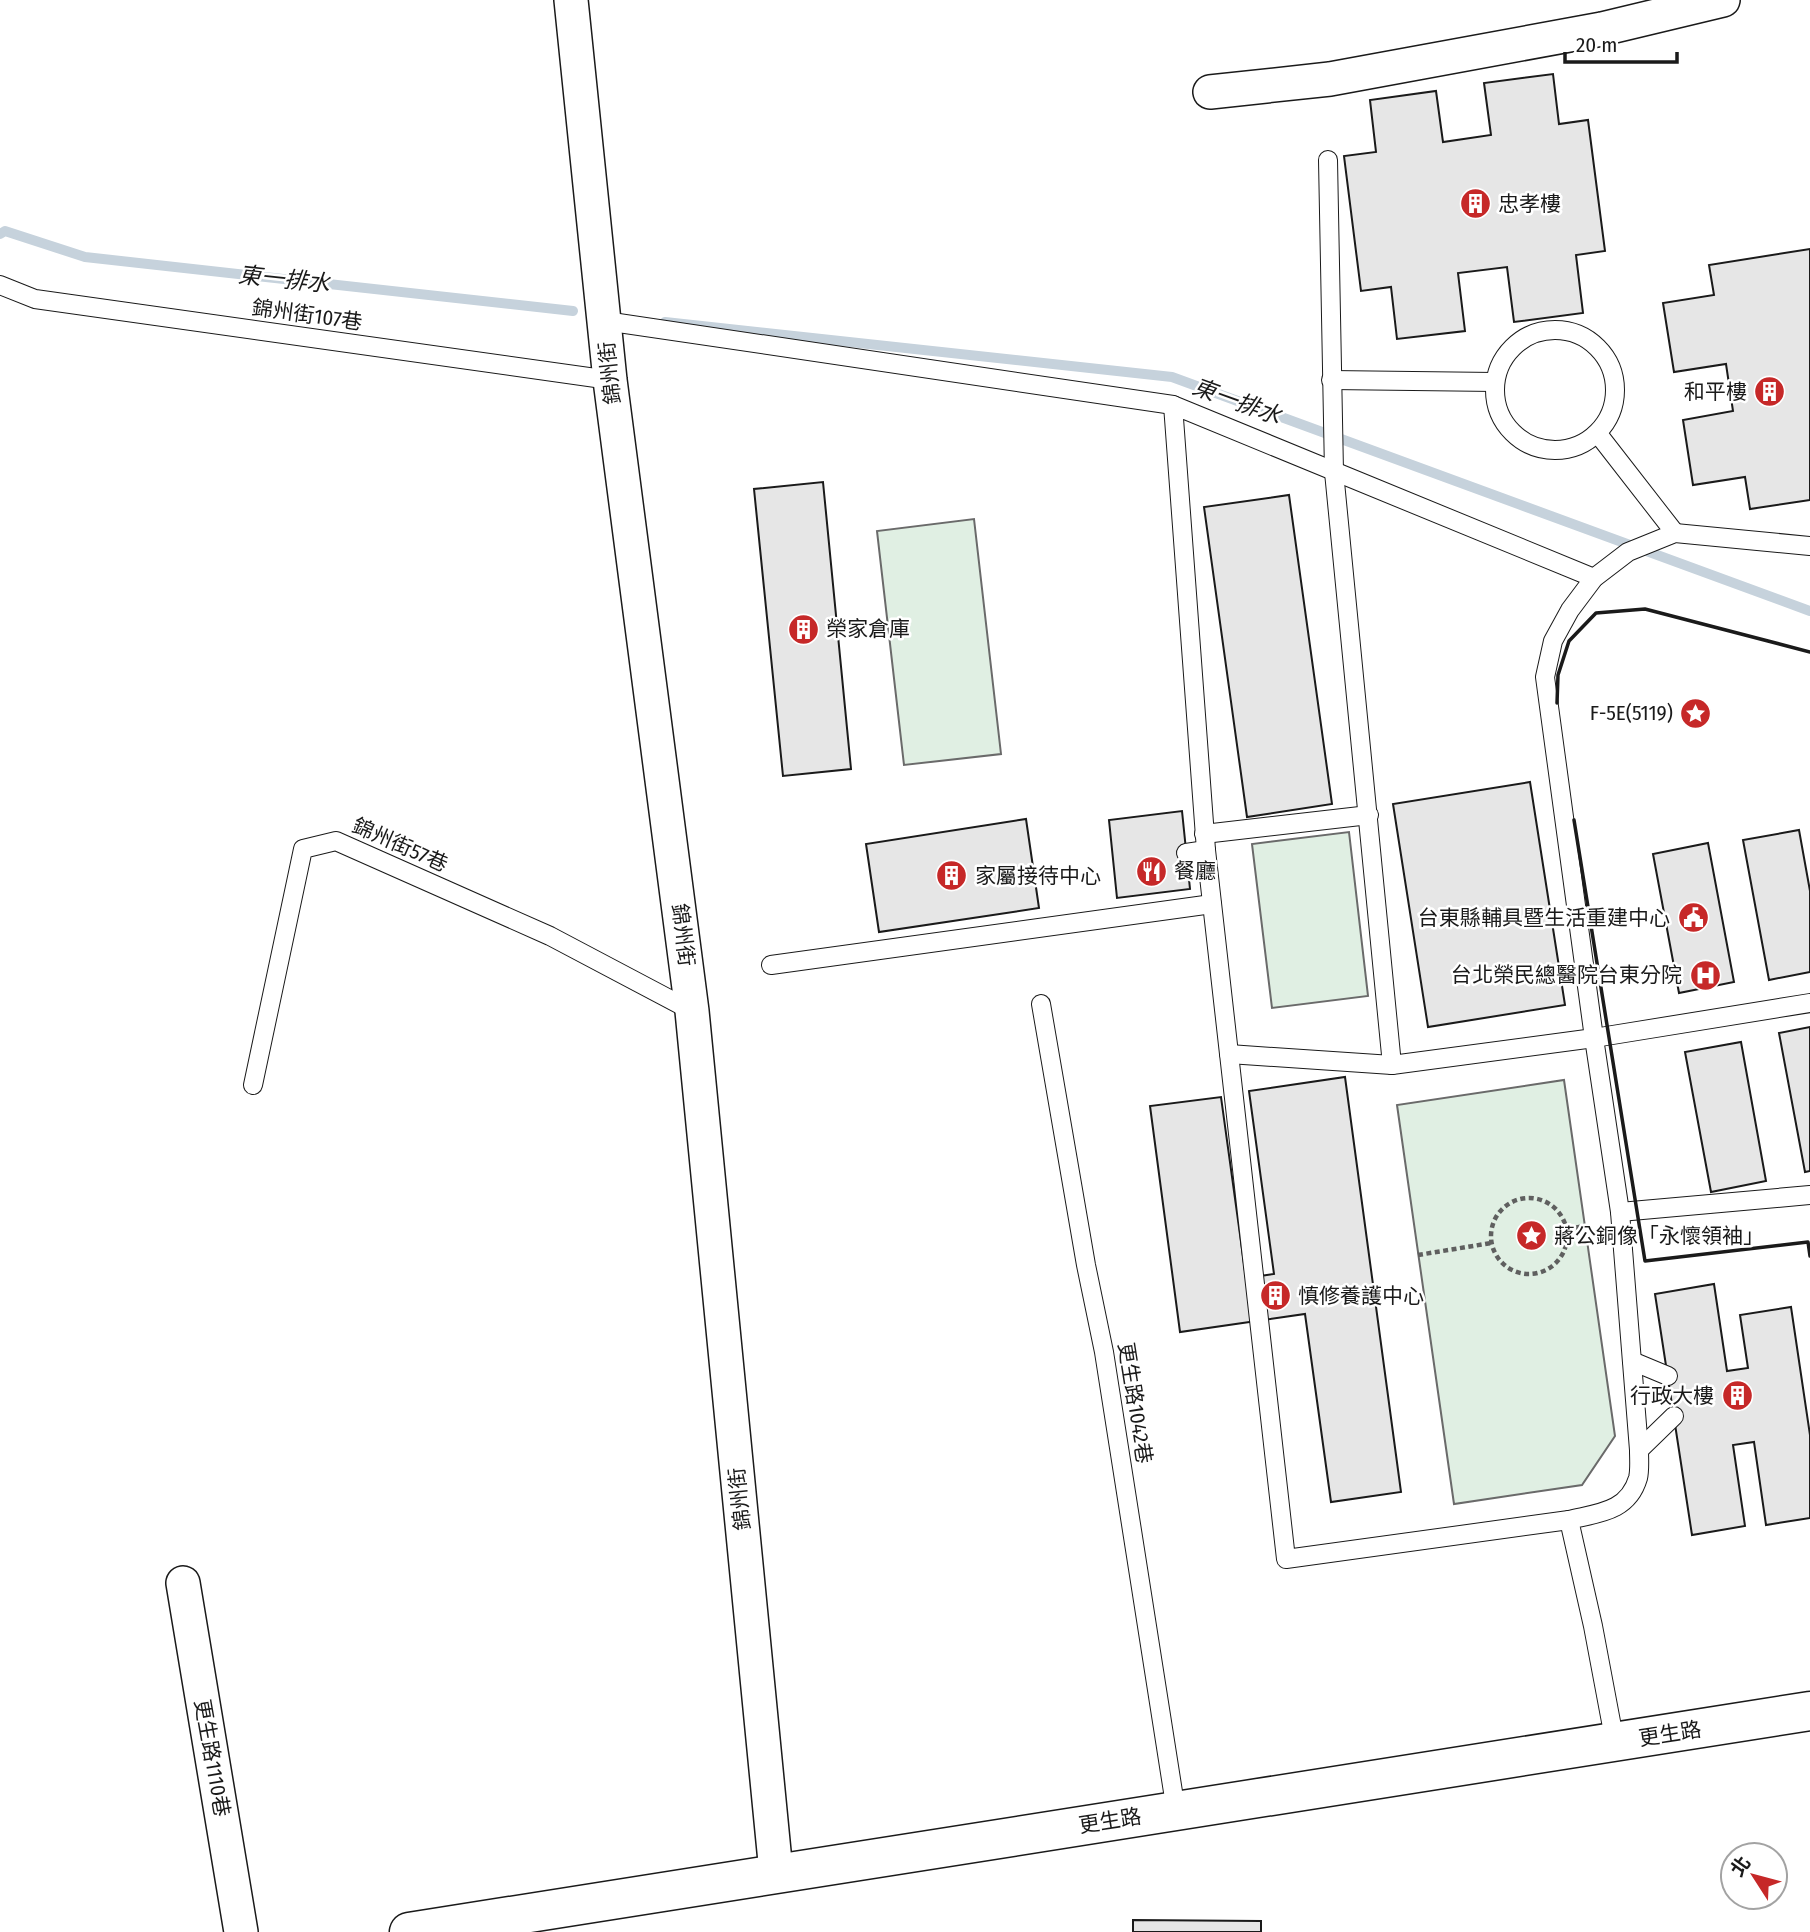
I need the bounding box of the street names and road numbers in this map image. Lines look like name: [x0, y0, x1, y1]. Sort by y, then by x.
street label: 錦州街107巷: [250, 294, 364, 336]
street label: 錦州街: [594, 340, 626, 406]
street label: 錦州街57巷: [348, 812, 452, 878]
street label: 錦州街: [666, 902, 700, 968]
street label: 更生路1042巷: [1113, 1341, 1157, 1465]
street label: 錦州街: [724, 1466, 756, 1532]
street label: 更生路1110巷: [189, 1697, 235, 1819]
street label: 更生路: [1637, 1716, 1703, 1752]
street label: 更生路: [1077, 1803, 1143, 1839]

